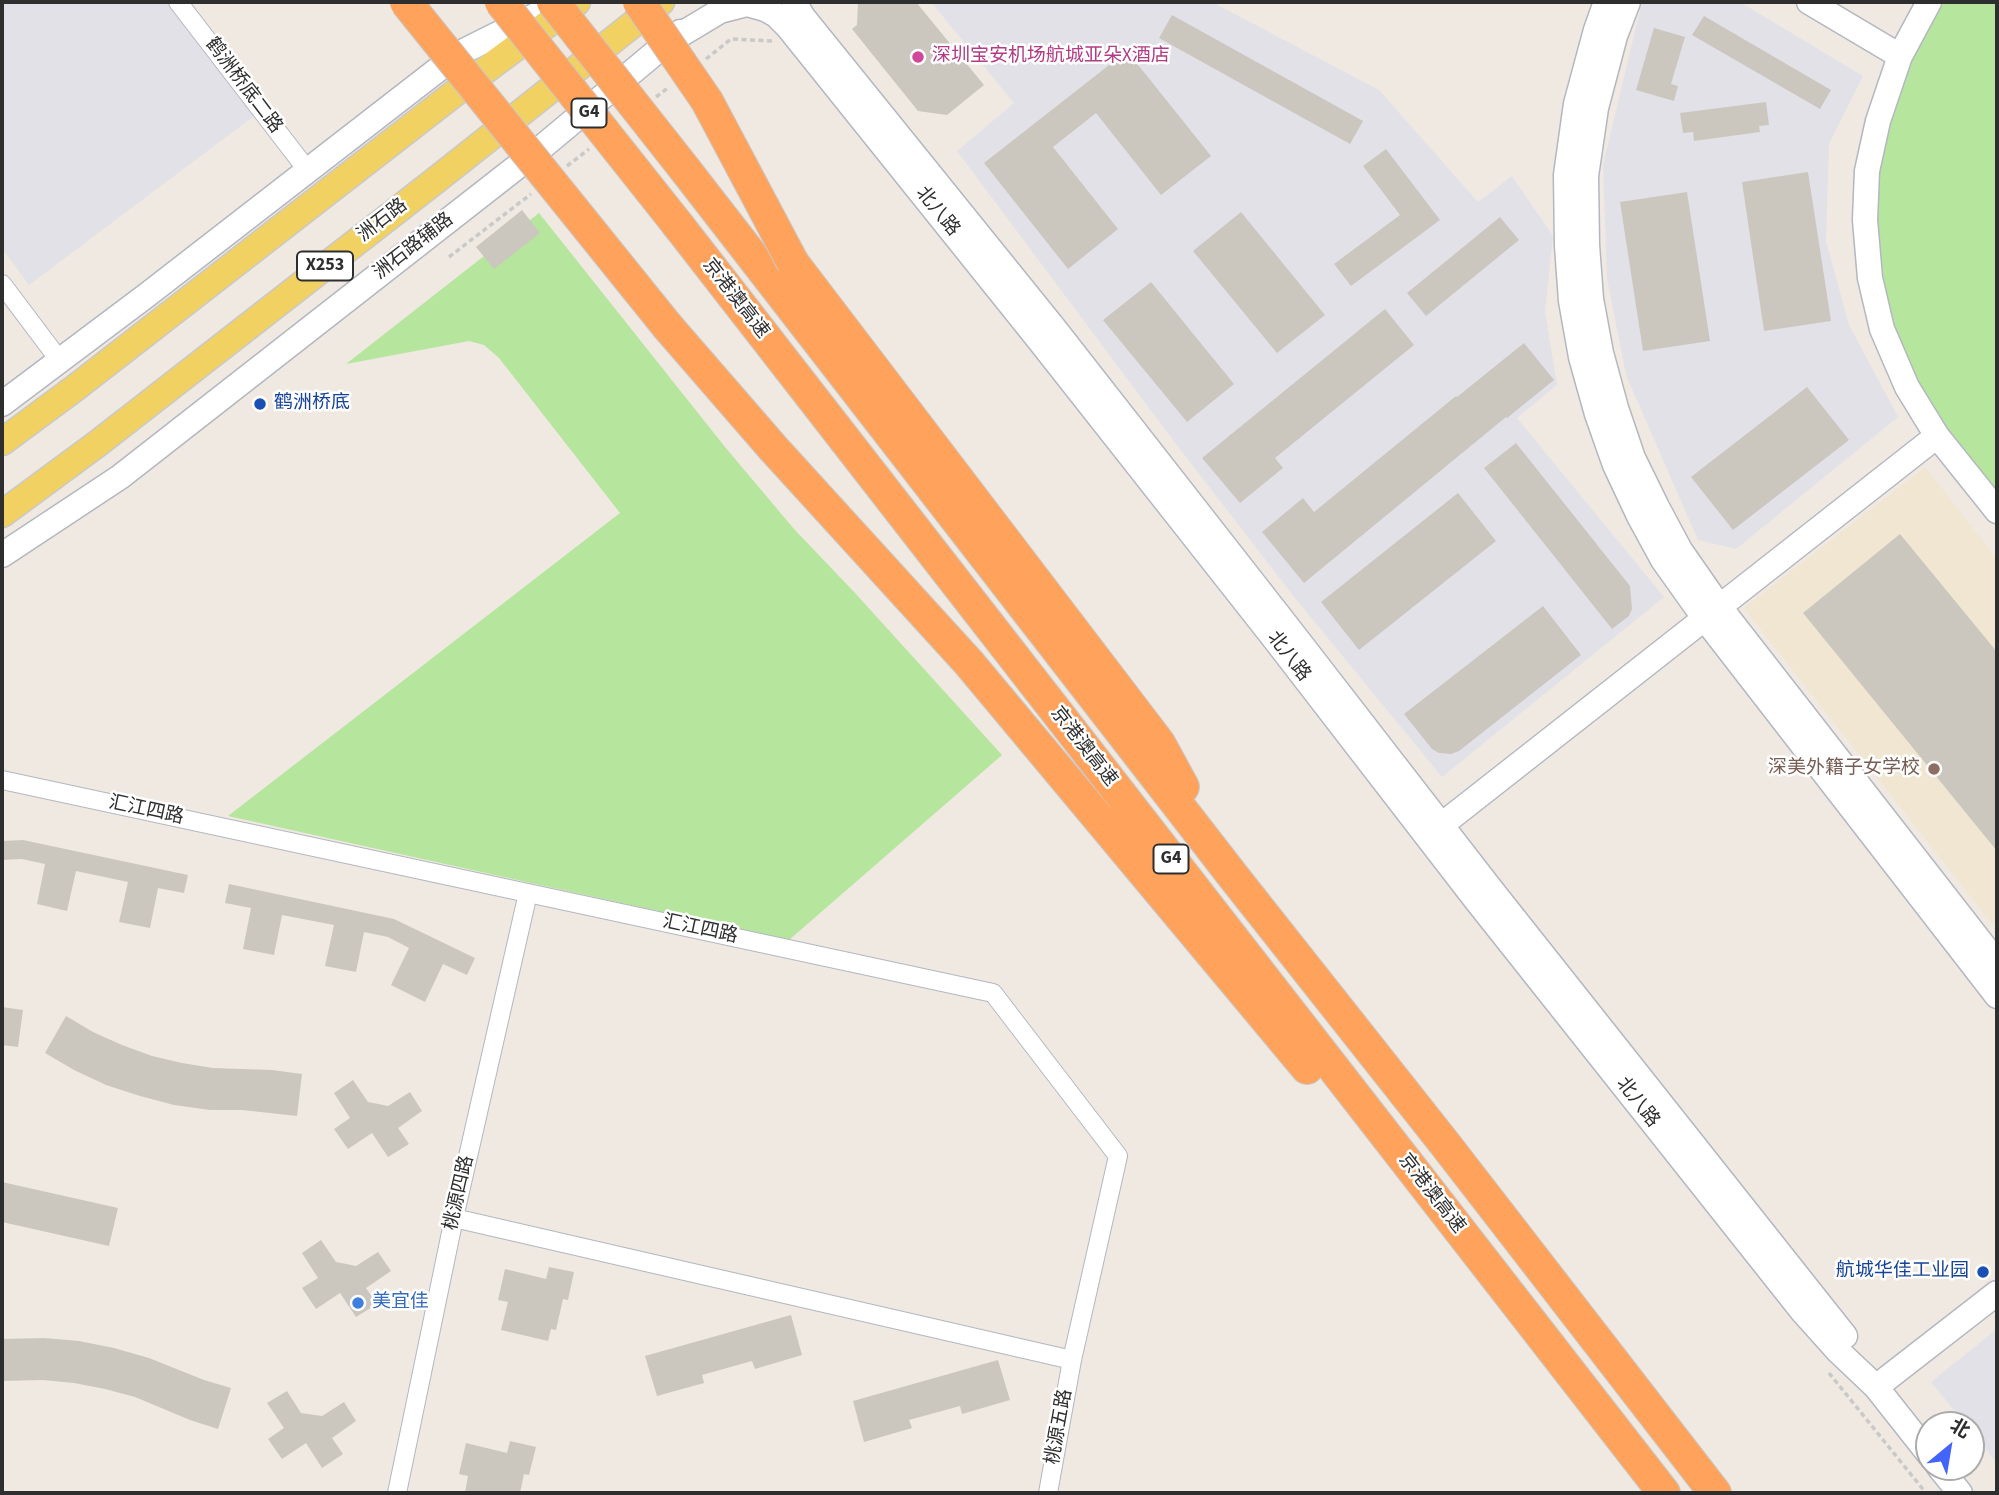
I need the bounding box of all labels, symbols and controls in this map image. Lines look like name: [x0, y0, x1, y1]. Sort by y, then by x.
street label: 鹤洲桥底二路: [200, 34, 286, 138]
place label: 深圳宝安机场航城亚朵X酒店: [932, 46, 1170, 68]
marker: 深圳宝安机场航城亚朵X酒店: [910, 49, 926, 65]
road number: G4: [572, 98, 606, 128]
street label: 北八路: [910, 183, 964, 241]
street label: 洲石路: [354, 194, 412, 248]
street label: 洲石路辅路: [370, 209, 458, 285]
road number: X253: [297, 252, 353, 280]
street label: 京港澳高速: [697, 255, 773, 343]
place label: 鹤洲桥底: [274, 393, 350, 415]
marker: 鹤洲桥底: [252, 396, 268, 412]
street label: 北八路: [1261, 628, 1315, 686]
street label: 京港澳高速: [1045, 703, 1121, 791]
place label: 深美外籍子女学校: [1768, 758, 1920, 780]
marker: 深美外籍子女学校: [1926, 761, 1942, 777]
street label: 汇江四路: [106, 792, 186, 830]
road number: G4: [1154, 844, 1188, 874]
street label: 汇江四路: [660, 911, 740, 949]
street label: 北八路: [1610, 1074, 1664, 1132]
street label: 京港澳高速: [1393, 1150, 1469, 1238]
street label: 桃源四路: [440, 1153, 480, 1233]
place label: 航城华佳工业园: [1836, 1261, 1969, 1283]
marker: 航城华佳工业园: [1975, 1264, 1991, 1280]
place label: 美宜佳: [372, 1292, 429, 1314]
marker: 美宜佳: [350, 1295, 366, 1311]
street label: 桃源五路: [1042, 1388, 1078, 1466]
north arrow: [1915, 1411, 1985, 1481]
text: 北: [1945, 1413, 1975, 1446]

